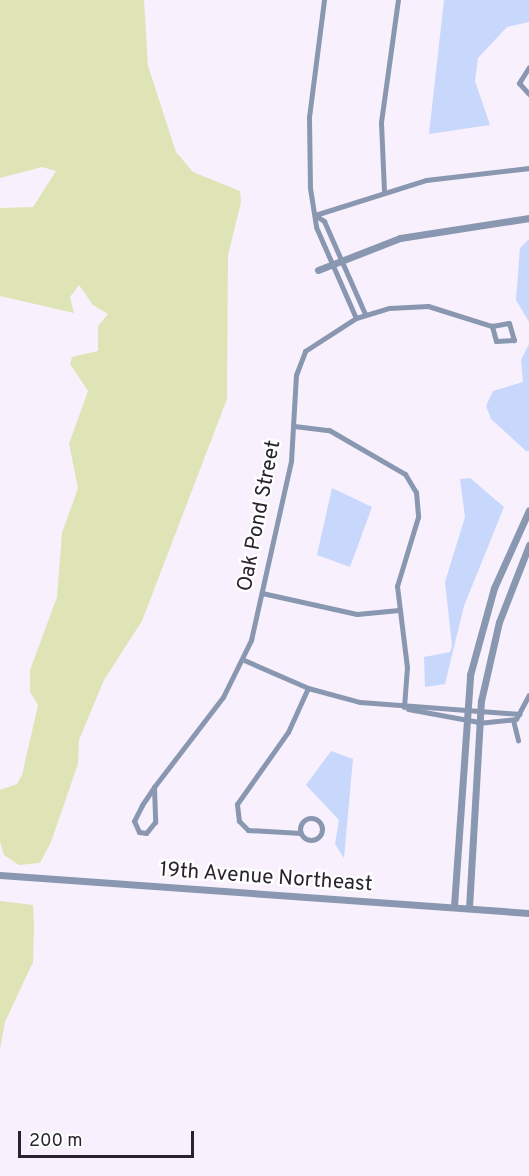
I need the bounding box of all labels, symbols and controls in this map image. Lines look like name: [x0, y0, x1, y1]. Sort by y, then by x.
street label: Oak Pond Street: [233, 438, 287, 594]
street label: 19th Avenue Northeast: [158, 858, 374, 898]
scale bar: [21, 1119, 196, 1157]
text: 200 m: [29, 1130, 82, 1153]

